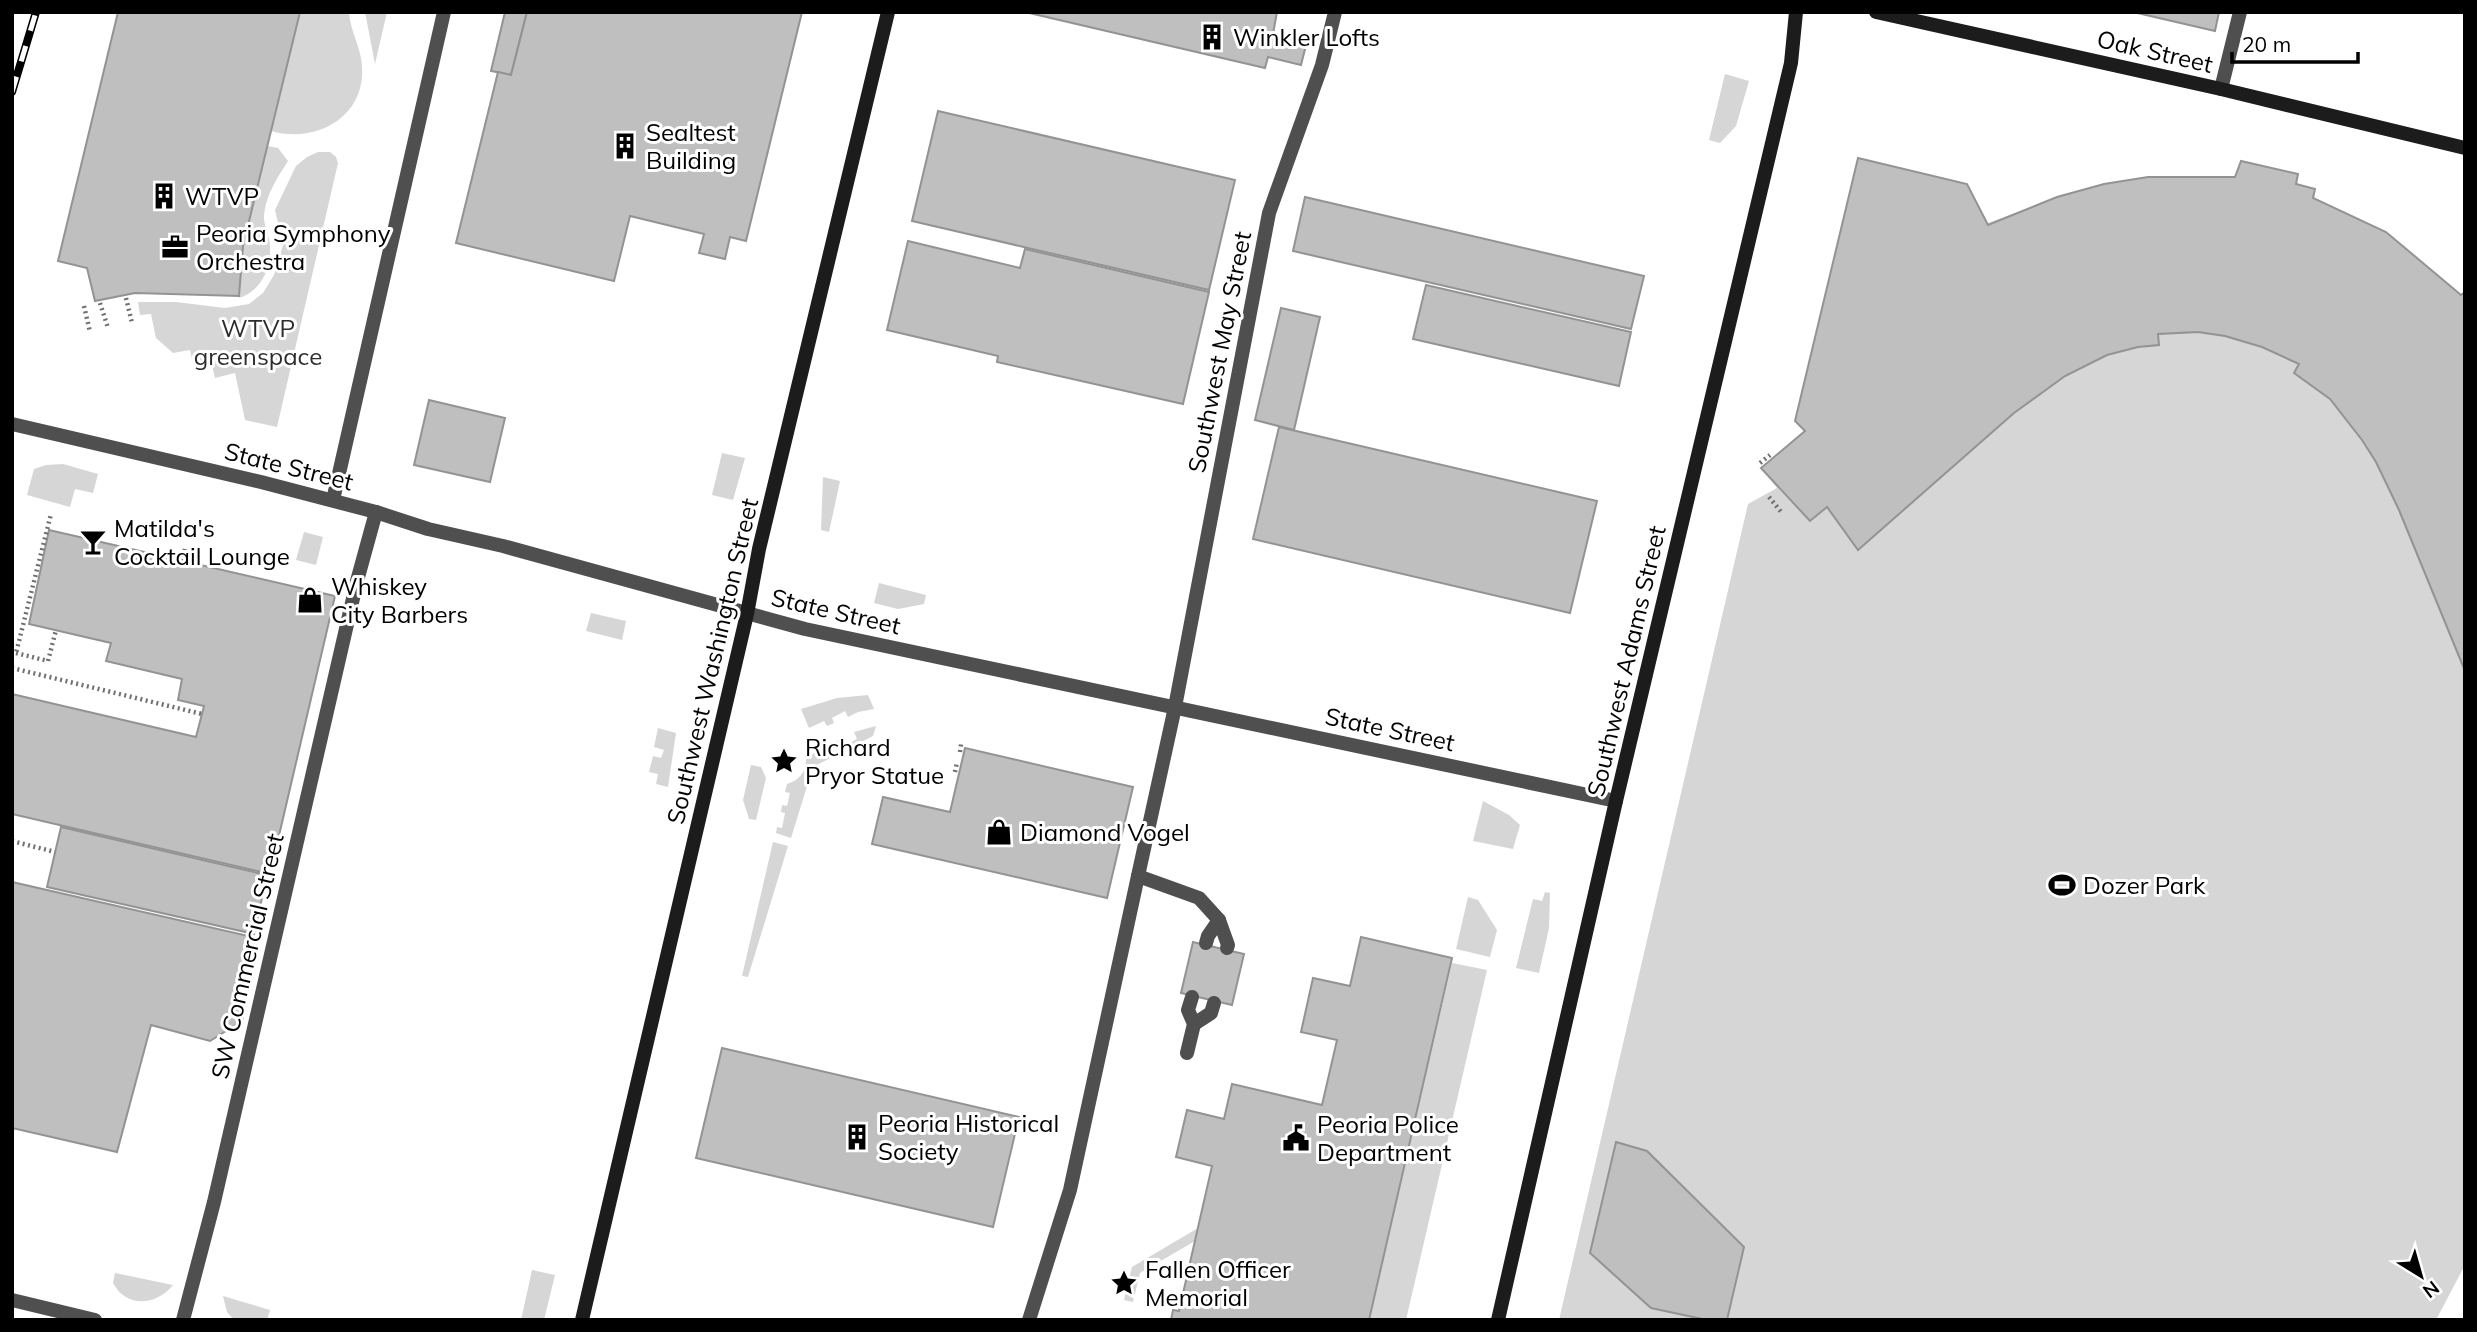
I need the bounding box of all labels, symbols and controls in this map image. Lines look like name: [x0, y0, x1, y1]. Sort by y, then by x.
scale bar: [2232, 21, 2358, 65]
building icon: Winkler Lofts: [1197, 22, 1227, 52]
place label: Winkler Lofts: [1233, 22, 1380, 52]
street label: Oak Street: [2094, 23, 2216, 79]
text: 20 m: [2242, 31, 2291, 57]
place label: Sealtest Building: [646, 117, 736, 175]
building icon: Sealtest Building: [610, 131, 640, 161]
building icon: WTVP: [149, 181, 179, 211]
place label: WTVP: [185, 181, 259, 211]
place label: Peoria Symphony Orchestra: [196, 218, 391, 276]
street label: Southwest May Street: [1181, 229, 1257, 475]
office icon: Peoria Symphony Orchestra: [160, 232, 190, 262]
park label: WTVP greenspace: [194, 313, 322, 371]
street label: State Street: [221, 436, 357, 496]
street label: Southwest Washington Street: [660, 495, 764, 827]
place label: Matilda's Cocktail Lounge: [114, 513, 290, 571]
street label: Southwest Adams Street: [1580, 523, 1672, 799]
bar icon: Matilda's Cocktail Lounge: [78, 527, 108, 557]
place label: Whiskey City Barbers: [331, 571, 468, 629]
street label: State Street: [768, 582, 904, 640]
shop icon: Whiskey City Barbers: [295, 585, 325, 615]
street label: State Street: [1322, 701, 1458, 757]
place label: Richard Pryor Statue: [805, 732, 944, 790]
place icon: Richard Pryor Statue: [769, 746, 799, 776]
shop icon: Diamond Vogel: [984, 817, 1014, 847]
place label: Diamond Vogel: [1020, 817, 1190, 847]
street label: SW Commercial Street: [204, 830, 290, 1082]
sports icon: Dozer Park: [2047, 870, 2077, 900]
place label: Dozer Park: [2083, 870, 2206, 900]
place label: Peoria Historical Society: [878, 1108, 1059, 1166]
place label: Peoria Police Department: [1317, 1109, 1459, 1167]
building icon: Peoria Historical Society: [842, 1122, 872, 1152]
public building icon: Peoria Police Department: [1281, 1123, 1311, 1153]
north arrow: [2386, 1241, 2456, 1311]
place label: Fallen Officer Memorial: [1145, 1254, 1291, 1312]
place icon: Fallen Officer Memorial: [1109, 1268, 1139, 1298]
text: N: [2418, 1276, 2444, 1303]

